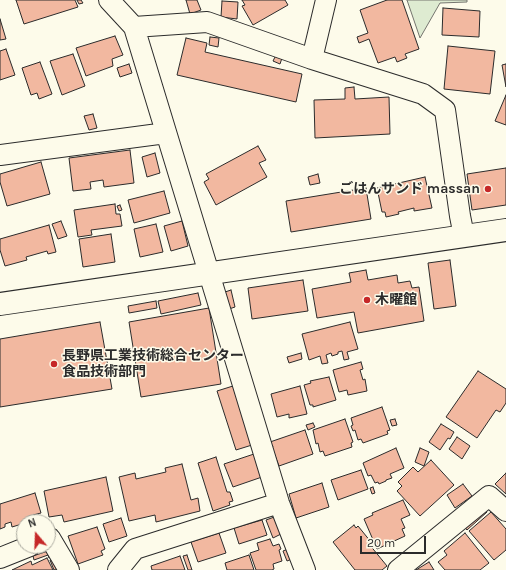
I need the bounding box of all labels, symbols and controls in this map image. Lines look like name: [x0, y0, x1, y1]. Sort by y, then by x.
place label: ごはんサンド massan: [339, 181, 480, 197]
marker: ごはんサンド massan: [483, 184, 493, 194]
place label: 木曜館: [375, 292, 417, 308]
marker: 木曜館: [362, 295, 372, 305]
place label: 長野県工業技術総合センター 食品技術部門: [62, 348, 244, 380]
marker: 長野県工業技術総合センター 食品技術部門: [49, 359, 59, 369]
north arrow: [16, 514, 56, 554]
text: N: [26, 516, 38, 531]
scale bar: [362, 528, 428, 554]
text: 20 m: [367, 536, 395, 550]

